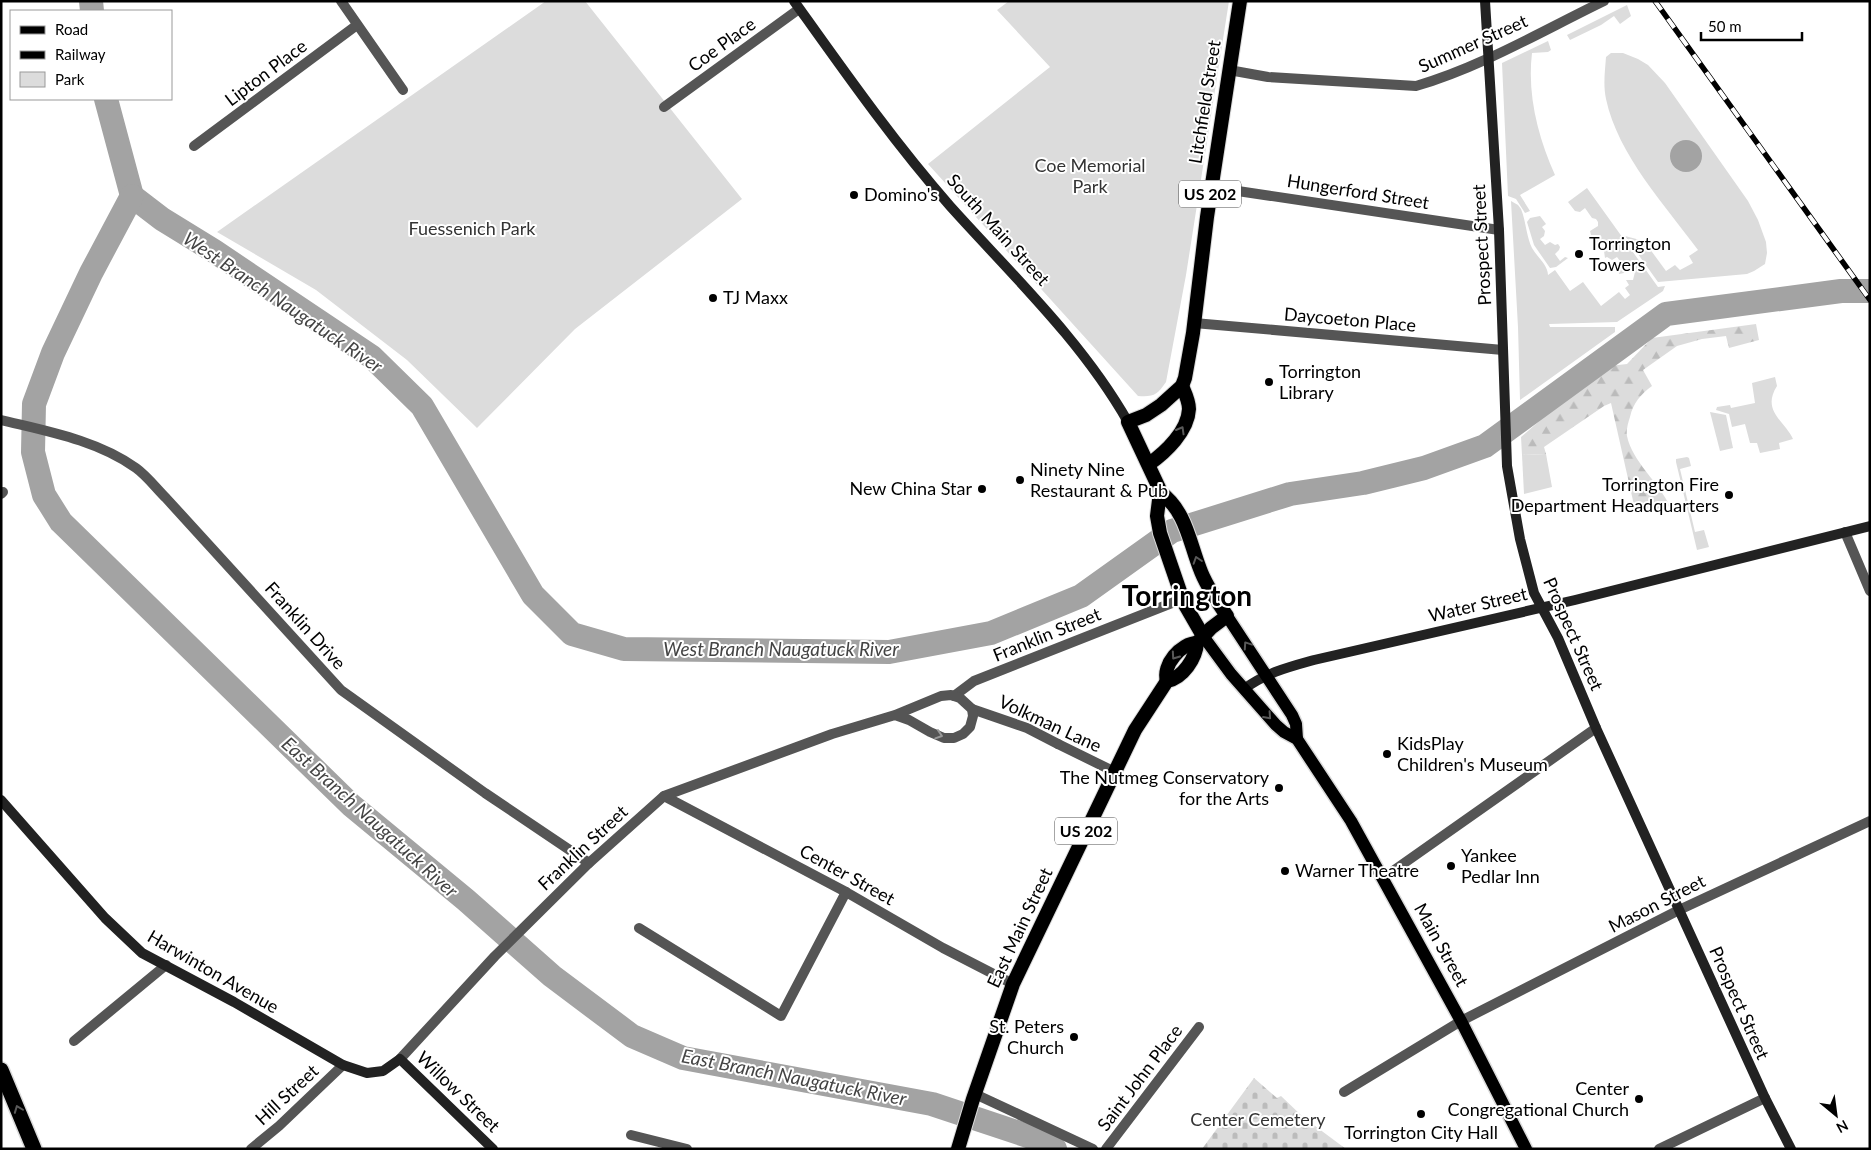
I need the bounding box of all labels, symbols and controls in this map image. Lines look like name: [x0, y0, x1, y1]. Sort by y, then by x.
street label: Summer Street: [1415, 9, 1531, 77]
legend: [10, 10, 172, 100]
scale bar: [1701, 10, 1802, 42]
street label: Coe Place: [683, 12, 759, 76]
text: 50 m: [1708, 17, 1742, 35]
text: Road: [55, 20, 88, 38]
street label: Lipton Place: [220, 34, 311, 110]
street label: Litchfield Street: [1183, 38, 1225, 165]
text: Railway: [55, 45, 106, 63]
text: Park: [55, 70, 85, 88]
park label: Coe Memorial Park: [1034, 154, 1146, 197]
street label: South Main Street: [943, 169, 1055, 290]
street label: Hungerford Street: [1286, 169, 1431, 213]
road number: US 202: [1179, 180, 1241, 208]
place label: Domino's: [864, 183, 938, 205]
street label: Prospect Street: [1467, 183, 1495, 306]
marker: Domino's: [848, 189, 860, 201]
park label: Fuessenich Park: [409, 217, 536, 239]
water label: West Branch Naugatuck River: [179, 226, 388, 377]
place label: Torrington Towers: [1589, 232, 1671, 275]
marker: Torrington Towers: [1573, 248, 1585, 260]
place label: TJ Maxx: [723, 286, 788, 308]
marker: TJ Maxx: [707, 292, 719, 304]
street label: Daycoeton Place: [1283, 302, 1417, 336]
place label: Torrington Library: [1279, 360, 1361, 403]
marker: Torrington Library: [1263, 376, 1275, 388]
one-way arrow: [1174, 427, 1184, 436]
place label: Ninety Nine Restaurant & Pub: [1030, 458, 1168, 501]
place label: Torrington Fire Department Headquarters: [1511, 473, 1719, 516]
marker: Ninety Nine Restaurant & Pub: [1014, 474, 1026, 486]
place label: New China Star: [849, 477, 972, 499]
marker: New China Star: [976, 483, 988, 495]
marker: Torrington Fire Department Headquarters: [1723, 489, 1735, 501]
one-way arrow: [1193, 556, 1203, 565]
street label: Prospect Street: [1539, 574, 1609, 694]
street label: Franklin Drive: [261, 577, 351, 674]
district label: Torrington: [1122, 578, 1252, 612]
street label: Water Street: [1426, 582, 1530, 626]
street label: Franklin Street: [989, 602, 1104, 666]
water label: West Branch Naugatuck River: [663, 637, 899, 660]
one-way arrow: [1243, 641, 1253, 650]
one-way arrow: [1172, 651, 1181, 660]
street label: Volkman Lane: [996, 690, 1105, 756]
one-way arrow: [1263, 711, 1272, 720]
one-way arrow: [935, 730, 943, 740]
water label: East Branch Naugatuck River: [278, 732, 463, 902]
place label: KidsPlay Children's Museum: [1397, 732, 1548, 775]
marker: KidsPlay Children's Museum: [1381, 748, 1393, 760]
place label: The Nutmeg Conservatory for the Arts: [1060, 766, 1270, 809]
marker: The Nutmeg Conservatory for the Arts: [1273, 782, 1285, 794]
street label: Franklin Street: [533, 800, 632, 894]
road number: US 202: [1055, 818, 1117, 844]
street label: Center Street: [796, 839, 899, 910]
place label: Yankee Pedlar Inn: [1461, 844, 1540, 887]
place label: Warner Theatre: [1295, 859, 1419, 881]
marker: Yankee Pedlar Inn: [1445, 860, 1457, 872]
street label: East Main Street: [982, 864, 1057, 991]
marker: Warner Theatre: [1279, 865, 1291, 877]
street label: Mason Street: [1605, 869, 1709, 937]
street label: Main Street: [1410, 899, 1474, 990]
street label: Harwinton Avenue: [144, 925, 283, 1018]
street label: Prospect Street: [1705, 943, 1775, 1063]
place label: St. Peters Church: [989, 1015, 1064, 1058]
street label: Saint John Place: [1092, 1020, 1186, 1135]
marker: St. Peters Church: [1068, 1031, 1080, 1043]
water label: East Branch Naugatuck River: [680, 1043, 909, 1110]
street label: Willow Street: [412, 1046, 505, 1137]
street label: Hill Street: [250, 1059, 323, 1129]
place label: Center Congregational Church: [1448, 1077, 1629, 1120]
north arrow: [1811, 1090, 1861, 1140]
marker: Center Congregational Church: [1633, 1093, 1645, 1105]
one-way arrow: [14, 1105, 24, 1114]
park label: Center Cemetery: [1190, 1108, 1326, 1130]
marker: Torrington City Hall: [1415, 1108, 1427, 1120]
text: N: [1834, 1117, 1851, 1137]
place label: Torrington City Hall: [1344, 1121, 1498, 1143]

